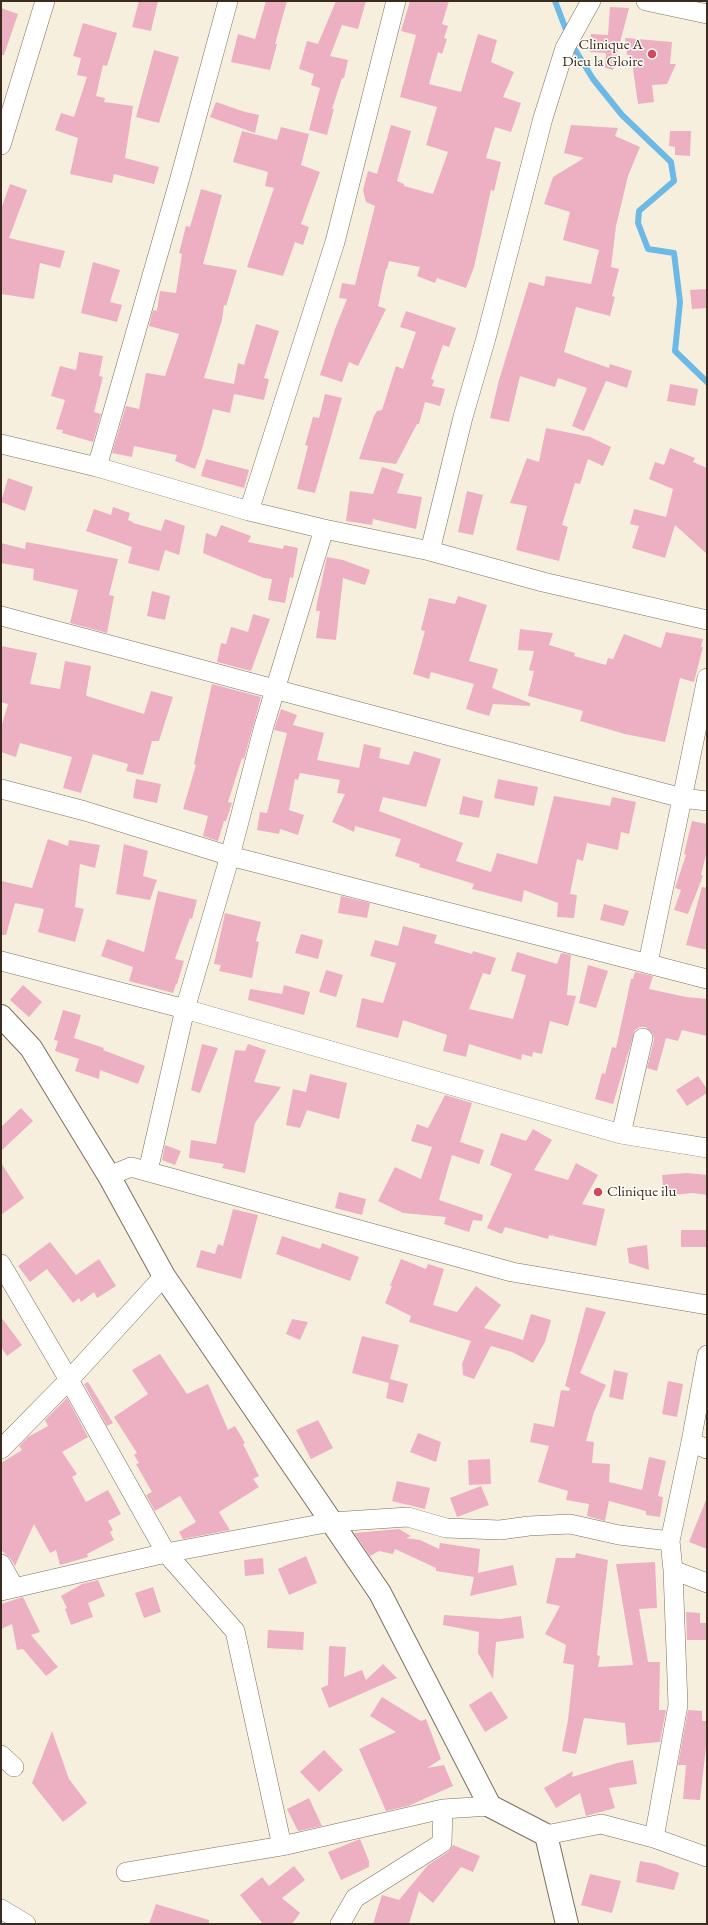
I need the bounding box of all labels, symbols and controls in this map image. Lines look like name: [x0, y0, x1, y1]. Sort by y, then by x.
place label: Clinique A Dieu la Gloire: [562, 36, 643, 71]
marker: Clinique A Dieu la Gloire: [646, 48, 658, 60]
place label: Clinique ilu: [607, 1183, 676, 1201]
marker: Clinique ilu: [592, 1186, 604, 1198]

